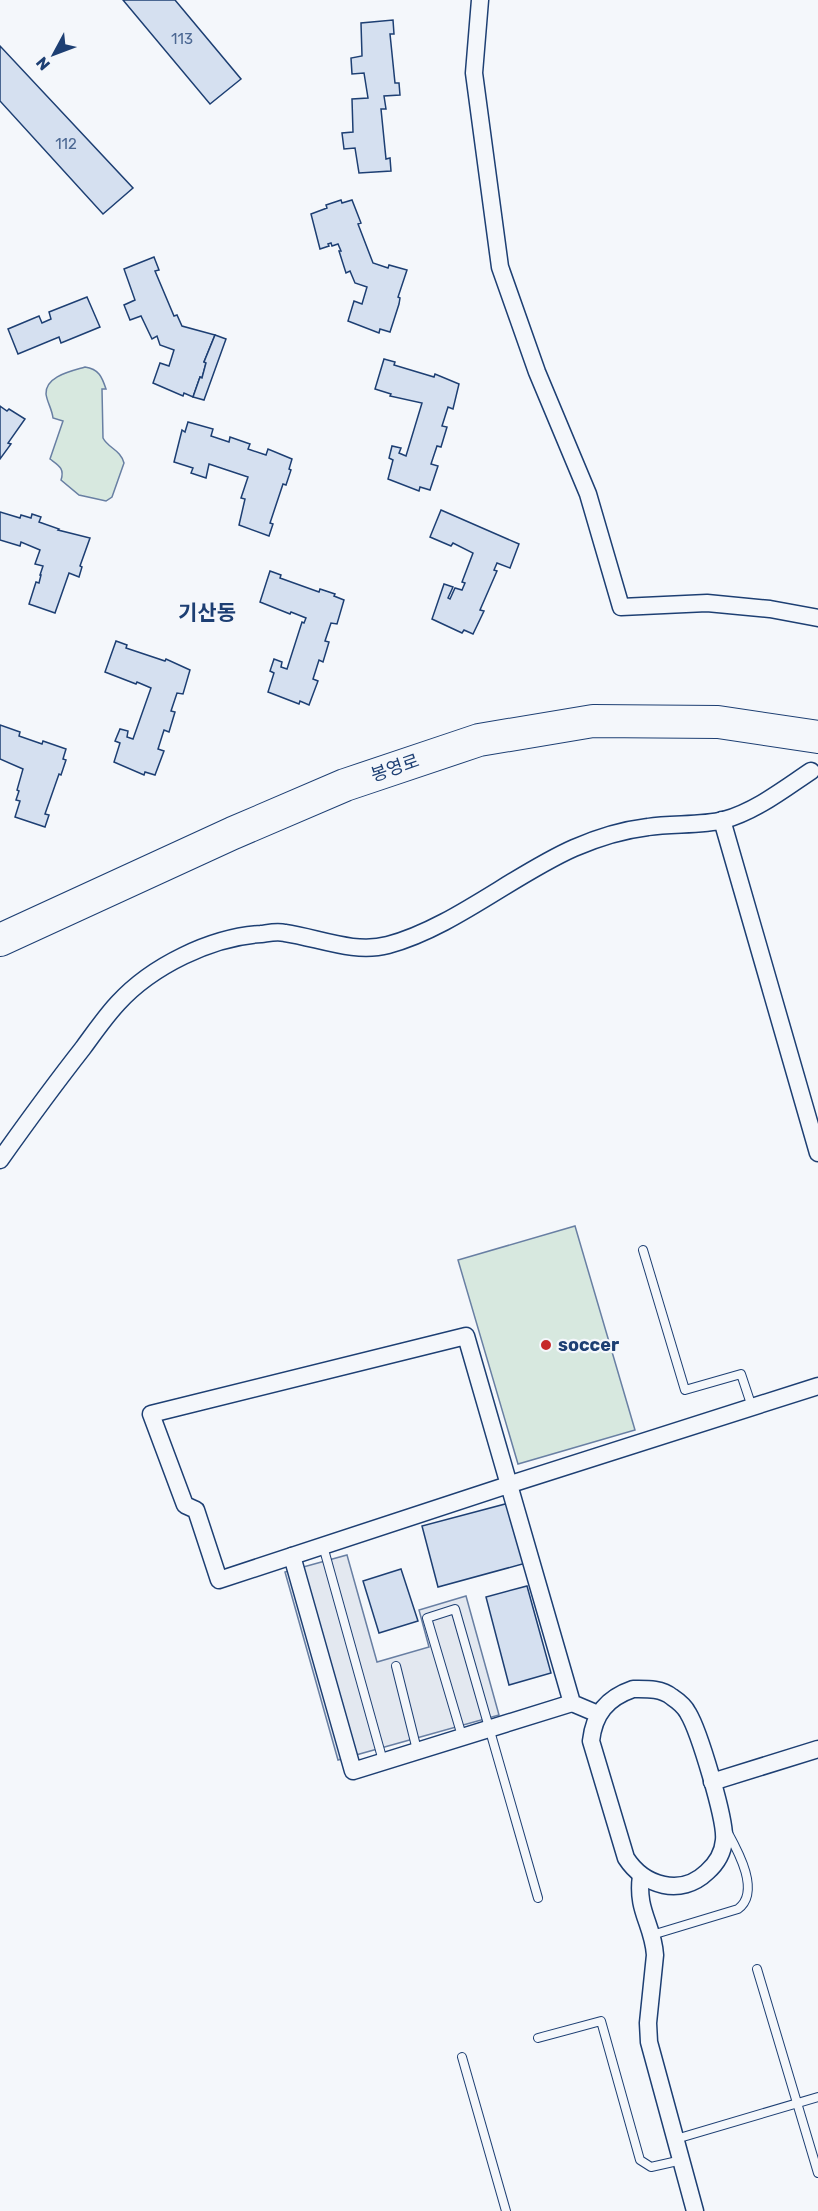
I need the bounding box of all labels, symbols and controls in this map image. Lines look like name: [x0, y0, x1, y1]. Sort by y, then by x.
north arrow: [24, 24, 84, 84]
house number: 113: [171, 30, 193, 48]
text: N: [32, 53, 54, 74]
house number: 112: [55, 135, 77, 153]
district label: 기산동: [178, 600, 236, 625]
street label: 봉영로: [368, 750, 422, 786]
place label: soccer: [558, 1334, 619, 1356]
marker: soccer: [539, 1338, 553, 1352]

